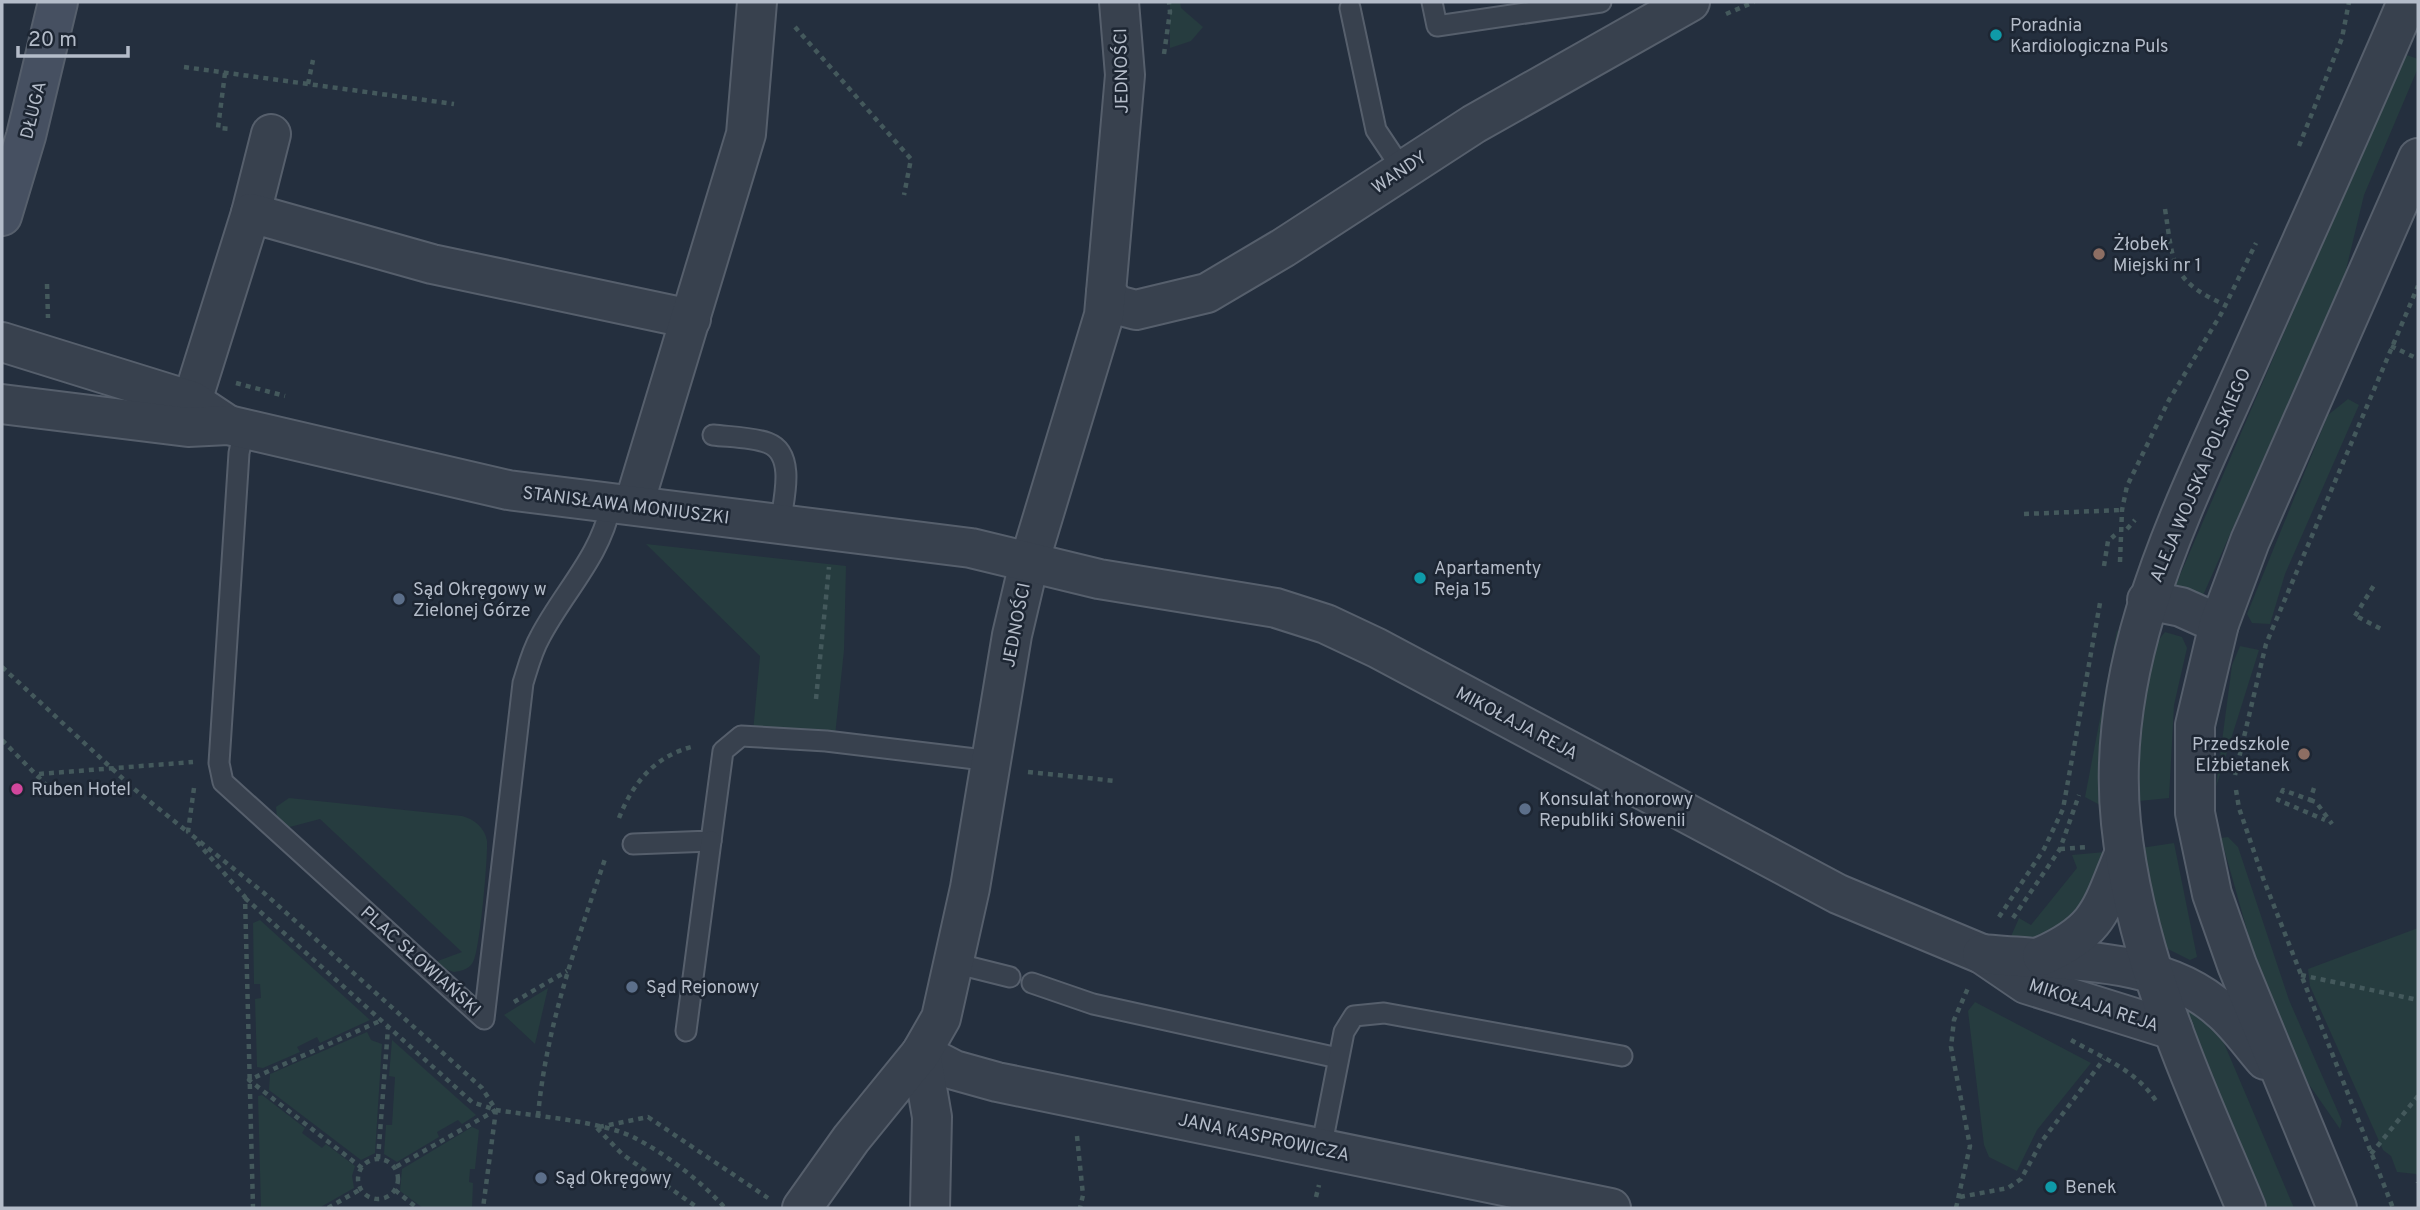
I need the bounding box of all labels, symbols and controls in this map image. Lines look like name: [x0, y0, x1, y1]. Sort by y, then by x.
scale bar: [18, 14, 128, 58]
place label: Poradnia Kardiologiczna Puls: [2010, 15, 2169, 59]
text: 20 m: [28, 27, 77, 54]
marker: Poradnia Kardiologiczna Puls: [1988, 27, 2004, 43]
street label: JEDNOŚCI: [1108, 28, 1135, 114]
street label: DŁUGA: [16, 79, 53, 142]
street label: WANDY: [1368, 146, 1432, 200]
place label: Żłobek Miejski nr 1: [2113, 232, 2201, 278]
marker: Żłobek Miejski nr 1: [2091, 246, 2107, 262]
street label: ALEJA WOJSKA POLSKIEGO: [2146, 365, 2257, 586]
street label: STANISŁAWA MONIUSZKI: [521, 482, 730, 531]
place label: Apartamenty Reja 15: [1434, 558, 1541, 602]
marker: Apartamenty Reja 15: [1412, 570, 1428, 586]
place label: Sąd Okręgowy w Zielonej Górze: [413, 579, 547, 623]
street label: JEDNOŚCI: [996, 581, 1037, 670]
marker: Sąd Okręgowy w Zielonej Górze: [391, 591, 407, 607]
street label: MIKOŁAJA REJA: [1451, 682, 1581, 766]
place label: Przedszkole Elżbietanek: [2192, 734, 2290, 778]
marker: Przedszkole Elżbietanek: [2296, 746, 2312, 762]
place label: Ruben Hotel: [31, 779, 131, 802]
marker: Ruben Hotel: [9, 781, 25, 797]
place label: Konsulat honorowy Republiki Słowenii: [1539, 789, 1693, 833]
marker: Konsulat honorowy Republiki Słowenii: [1517, 801, 1533, 817]
street label: PLAC SŁOWIAŃSKI: [355, 900, 486, 1022]
street label: MIKOŁAJA REJA: [2026, 975, 2161, 1038]
place label: Sąd Rejonowy: [646, 977, 759, 1000]
marker: Sąd Rejonowy: [624, 979, 640, 995]
street label: JANA KASPROWICZA: [1176, 1109, 1352, 1168]
place label: Sąd Okręgowy: [555, 1168, 672, 1191]
marker: Sąd Okręgowy: [533, 1170, 549, 1186]
place label: Benek: [2065, 1177, 2116, 1200]
marker: Benek: [2043, 1179, 2059, 1195]

